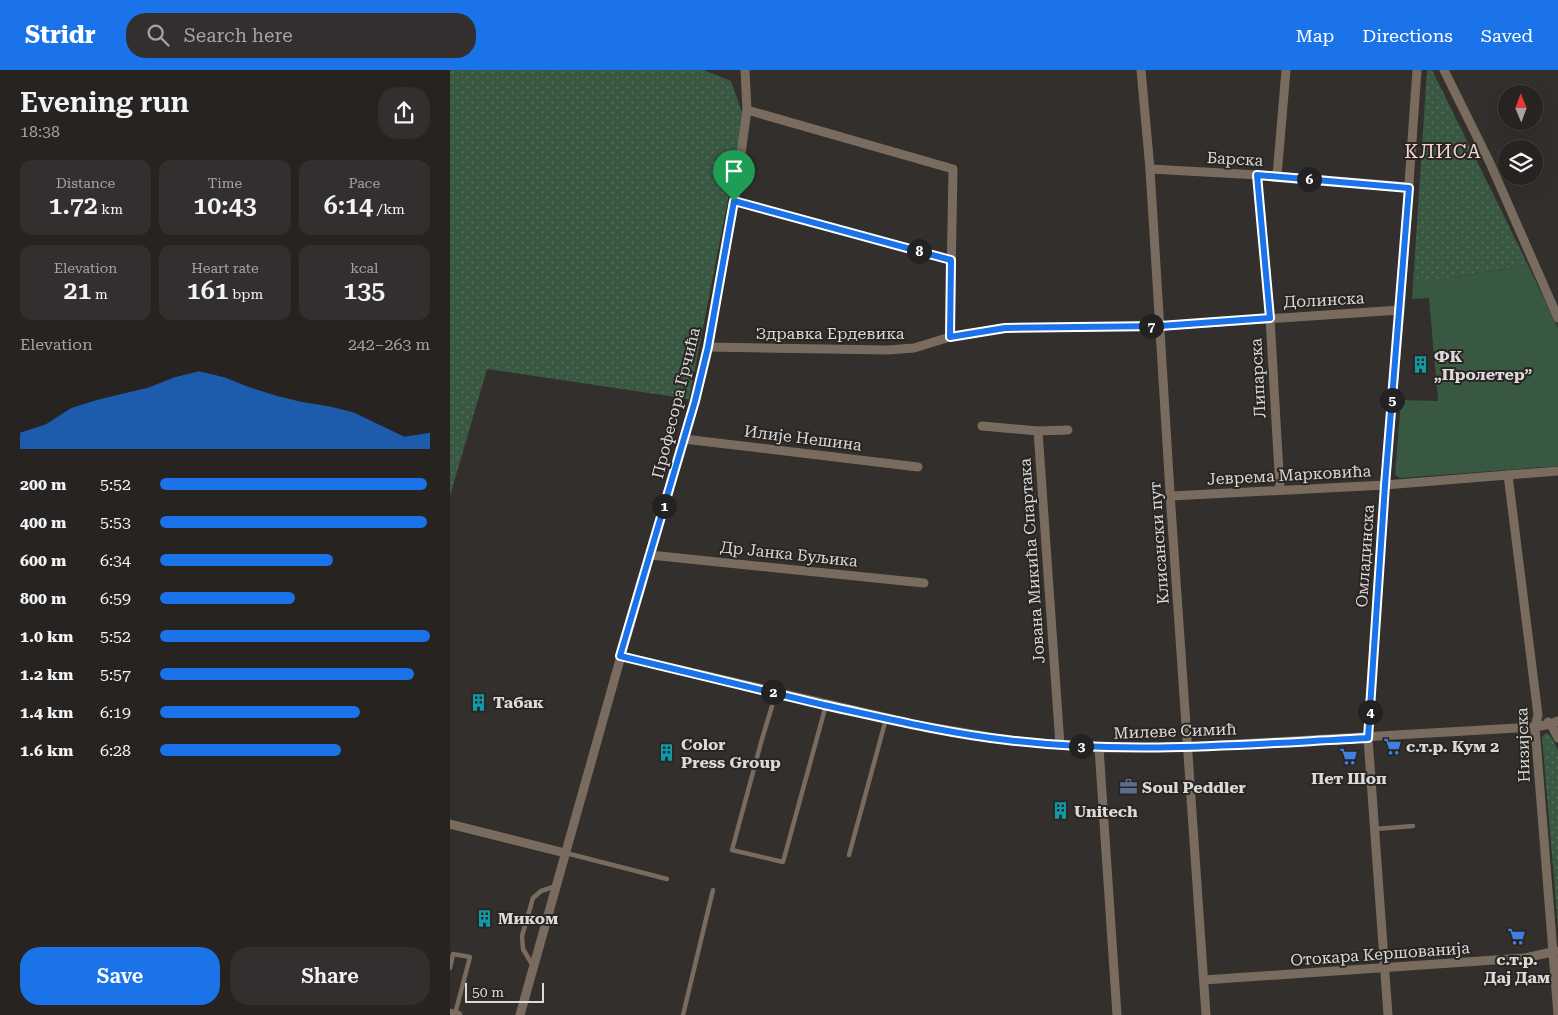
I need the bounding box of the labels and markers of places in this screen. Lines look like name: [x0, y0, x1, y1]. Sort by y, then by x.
pin: [713, 150, 755, 201]
pin: 6: [1296, 166, 1322, 192]
pin: 8: [906, 238, 932, 264]
pin: 7: [1138, 314, 1164, 338]
place label: ФК „Пролетер”: [1434, 347, 1532, 384]
building icon: ФК „Пролетер”: [1410, 355, 1430, 375]
pin: 5: [1380, 388, 1404, 412]
pin: 1: [652, 494, 676, 518]
pin: 2: [760, 680, 786, 704]
building icon: Табак: [469, 692, 489, 712]
place label: Табак: [493, 693, 544, 712]
pin: 4: [1358, 700, 1382, 724]
pin: 3: [1068, 734, 1094, 758]
place label: Color Press Group: [681, 735, 781, 772]
supermarket icon: с.т.р. Кум 2: [1382, 736, 1402, 756]
place label: с.т.р. Кум 2: [1406, 737, 1499, 756]
building icon: Color Press Group: [657, 743, 677, 763]
supermarket icon: Пет Шоп: [1339, 746, 1359, 766]
place label: Пет Шоп: [1311, 769, 1387, 788]
office icon: Soul Peddler: [1118, 777, 1138, 797]
place label: Soul Peddler: [1142, 778, 1246, 797]
building icon: Unitech: [1050, 801, 1070, 821]
place label: Unitech: [1074, 802, 1138, 821]
building icon: Миком: [474, 908, 494, 928]
place label: Миком: [498, 909, 558, 928]
supermarket icon: с.т.р. Дај Дам: [1507, 927, 1527, 947]
place label: с.т.р. Дај Дам: [1484, 950, 1550, 987]

